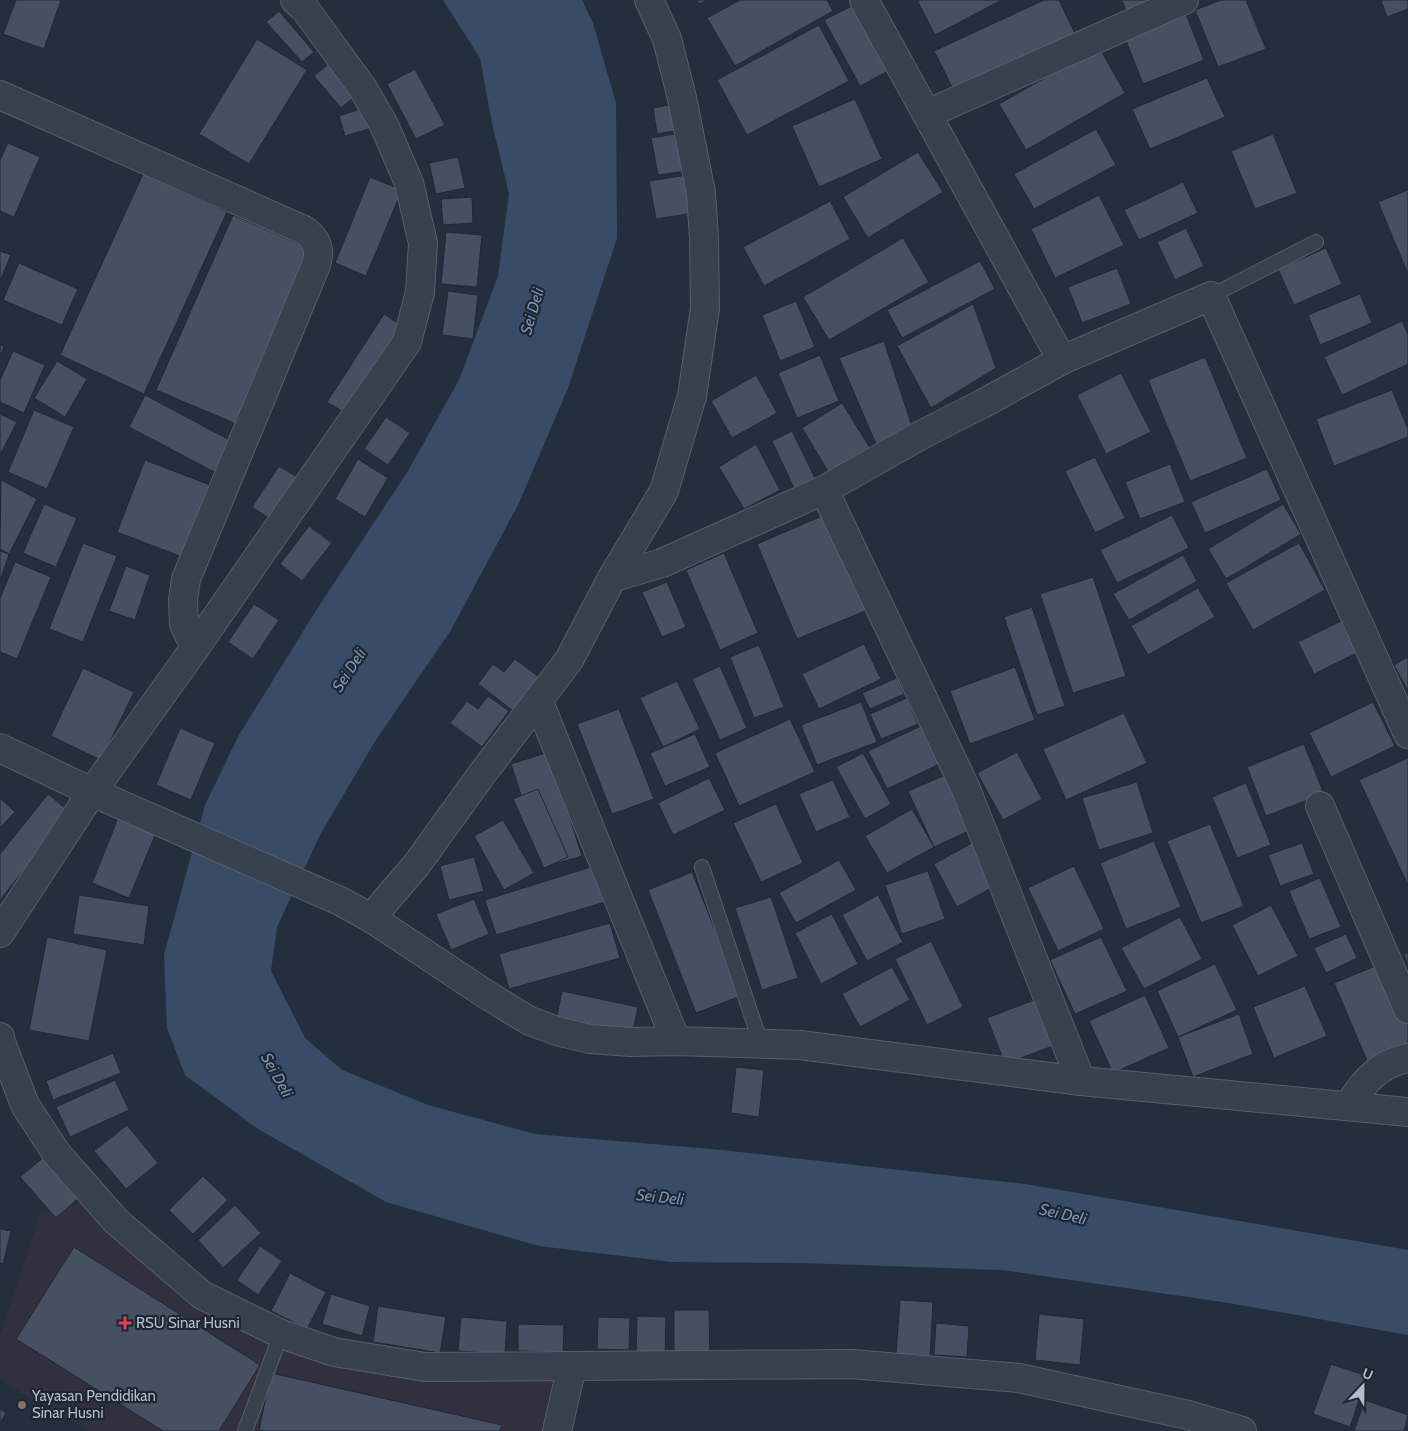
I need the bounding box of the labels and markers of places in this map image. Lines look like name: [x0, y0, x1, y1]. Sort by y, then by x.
place label: RSU Sinar Husni: [136, 1314, 240, 1332]
marker: RSU Sinar Husni: [118, 1316, 132, 1330]
place label: Yayasan Pendidikan Sinar Husni: [31, 1387, 156, 1422]
marker: Yayasan Pendidikan Sinar Husni: [16, 1399, 28, 1411]

